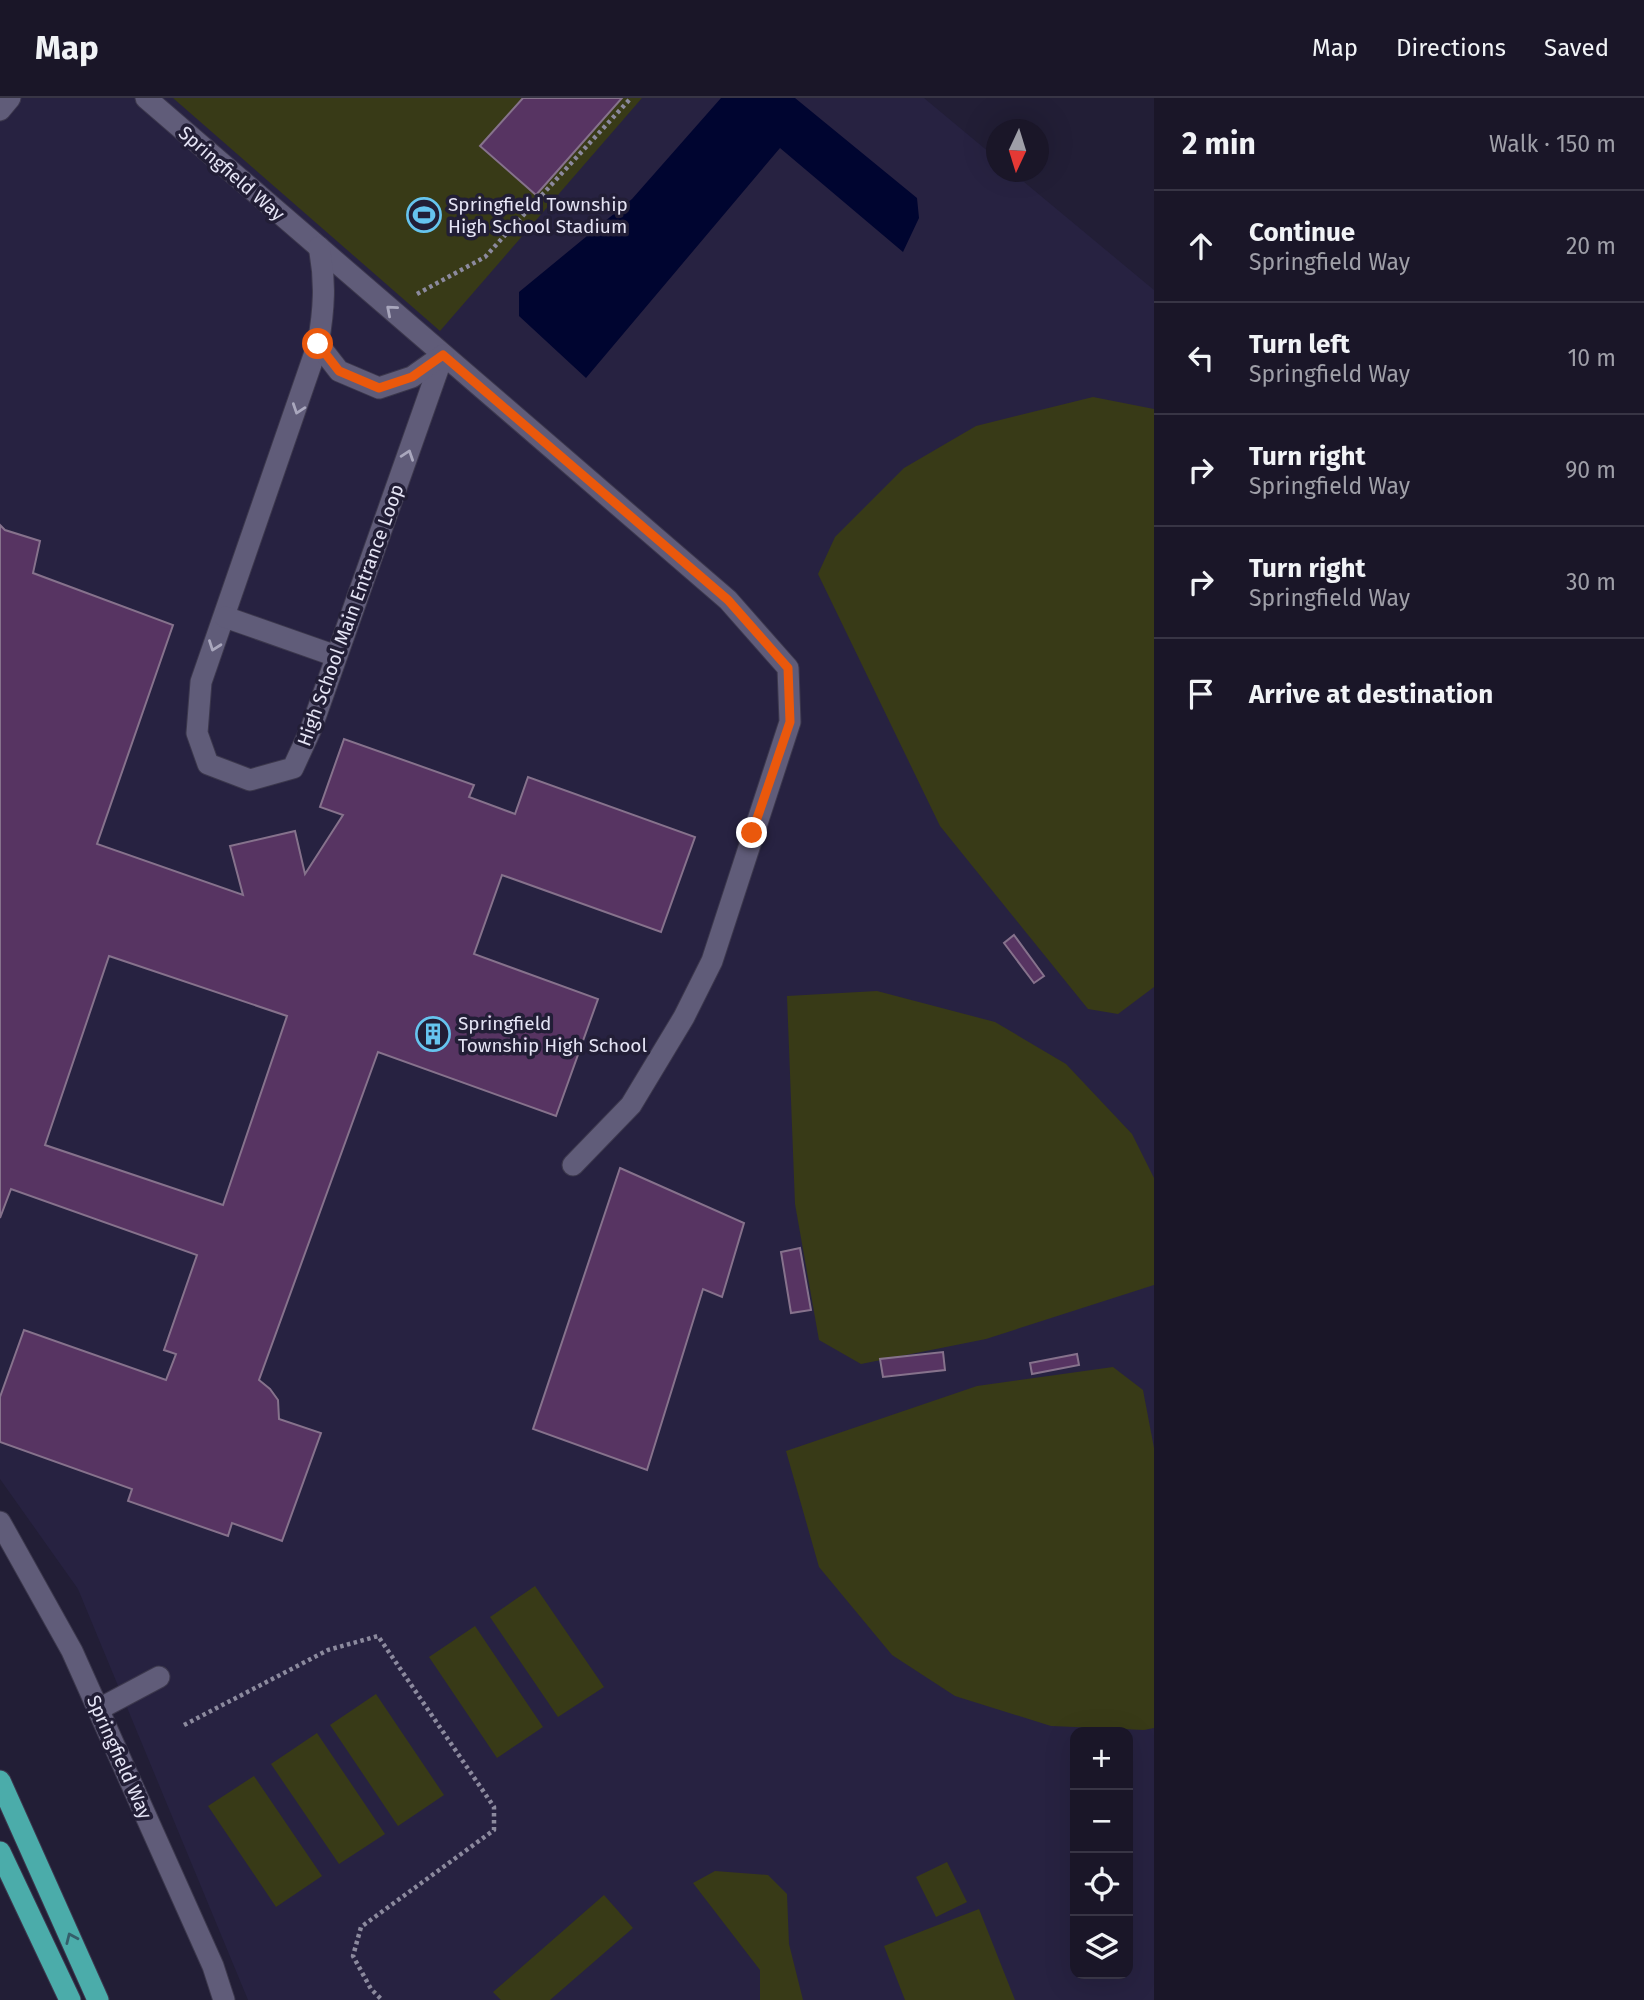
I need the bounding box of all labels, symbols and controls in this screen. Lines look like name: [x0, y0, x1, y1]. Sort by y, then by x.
text: Map: [35, 28, 99, 68]
text: Map: [1312, 34, 1358, 62]
text: Directions: [1396, 34, 1506, 62]
text: Saved: [1544, 34, 1609, 62]
north arrow: [986, 119, 1049, 182]
street label: Springfield Way: [174, 121, 290, 226]
text: 2 min: [1182, 126, 1256, 162]
text: Walk · 150 m: [1489, 130, 1616, 158]
place label: Springfield Township High School Stadium: [448, 193, 628, 238]
sports icon: Springfield Township High School Stadium: [405, 196, 443, 234]
text: Continue: [1249, 217, 1355, 248]
icon: ahead: [1182, 227, 1220, 265]
text: 20 m: [1566, 232, 1616, 260]
text: Springfield Way: [1249, 248, 1410, 276]
one-way arrow: [387, 306, 400, 318]
route start: [302, 328, 333, 359]
text: Turn left: [1249, 329, 1350, 360]
icon: left: [1182, 339, 1220, 377]
text: 10 m: [1567, 344, 1616, 372]
text: Springfield Way: [1249, 360, 1410, 388]
one-way arrow: [292, 402, 306, 414]
text: Turn right: [1249, 441, 1366, 472]
one-way arrow: [400, 449, 414, 462]
icon: right: [1182, 451, 1220, 489]
text: 90 m: [1565, 456, 1616, 484]
text: Springfield Way: [1249, 472, 1410, 500]
street label: High School Main Entrance Loop: [292, 481, 409, 749]
text: Turn right: [1249, 553, 1366, 584]
icon: right: [1182, 563, 1220, 601]
text: 30 m: [1566, 568, 1616, 596]
text: Springfield Way: [1249, 584, 1410, 612]
one-way arrow: [208, 640, 222, 652]
icon: arrive: [1182, 675, 1220, 713]
text: Arrive at destination: [1249, 679, 1493, 710]
route end: [736, 817, 767, 848]
place label: Springfield Township High School: [458, 1012, 647, 1057]
building icon: Springfield Township High School: [414, 1015, 452, 1053]
street label: Springfield Way: [82, 1692, 157, 1823]
map controls: [1070, 1727, 1133, 1979]
button: +: [1070, 1727, 1133, 1790]
button: −: [1070, 1790, 1133, 1853]
button: locate: [1070, 1853, 1133, 1916]
button: layers: [1070, 1916, 1133, 1979]
one-way arrow: [65, 1932, 79, 1945]

